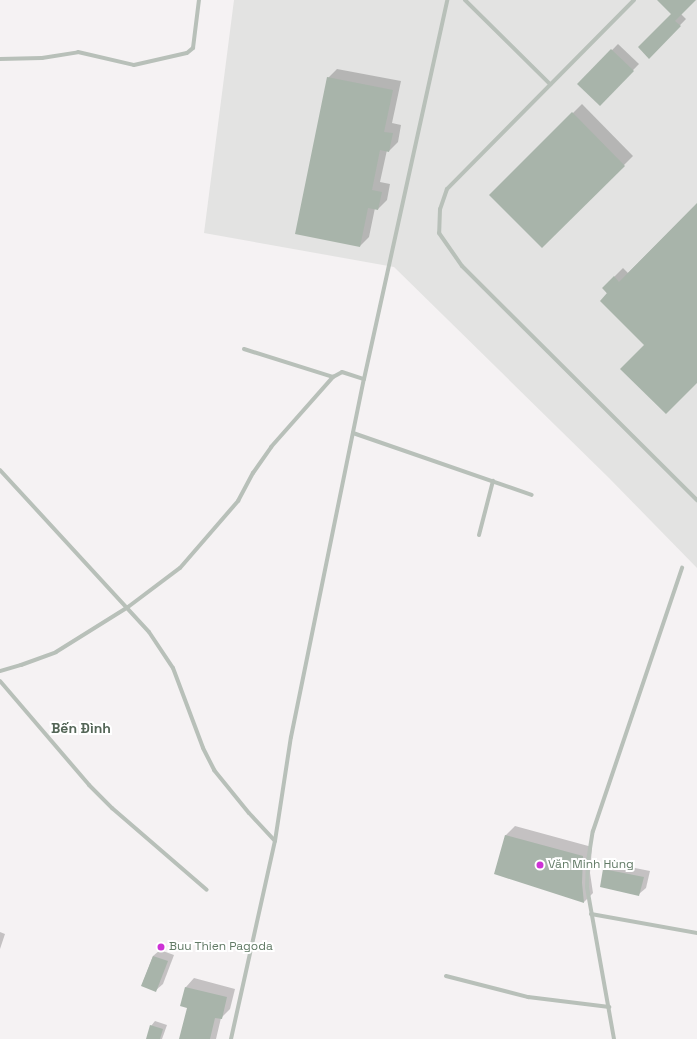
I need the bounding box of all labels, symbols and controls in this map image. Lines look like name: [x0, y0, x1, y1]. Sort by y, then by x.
district label: Bến Đình: [51, 720, 111, 736]
place label: Văn Minh Hùng: [548, 858, 634, 872]
marker: Văn Minh Hùng: [535, 860, 545, 870]
place label: Buu Thien Pagoda: [169, 940, 273, 954]
marker: Buu Thien Pagoda: [156, 942, 166, 952]

